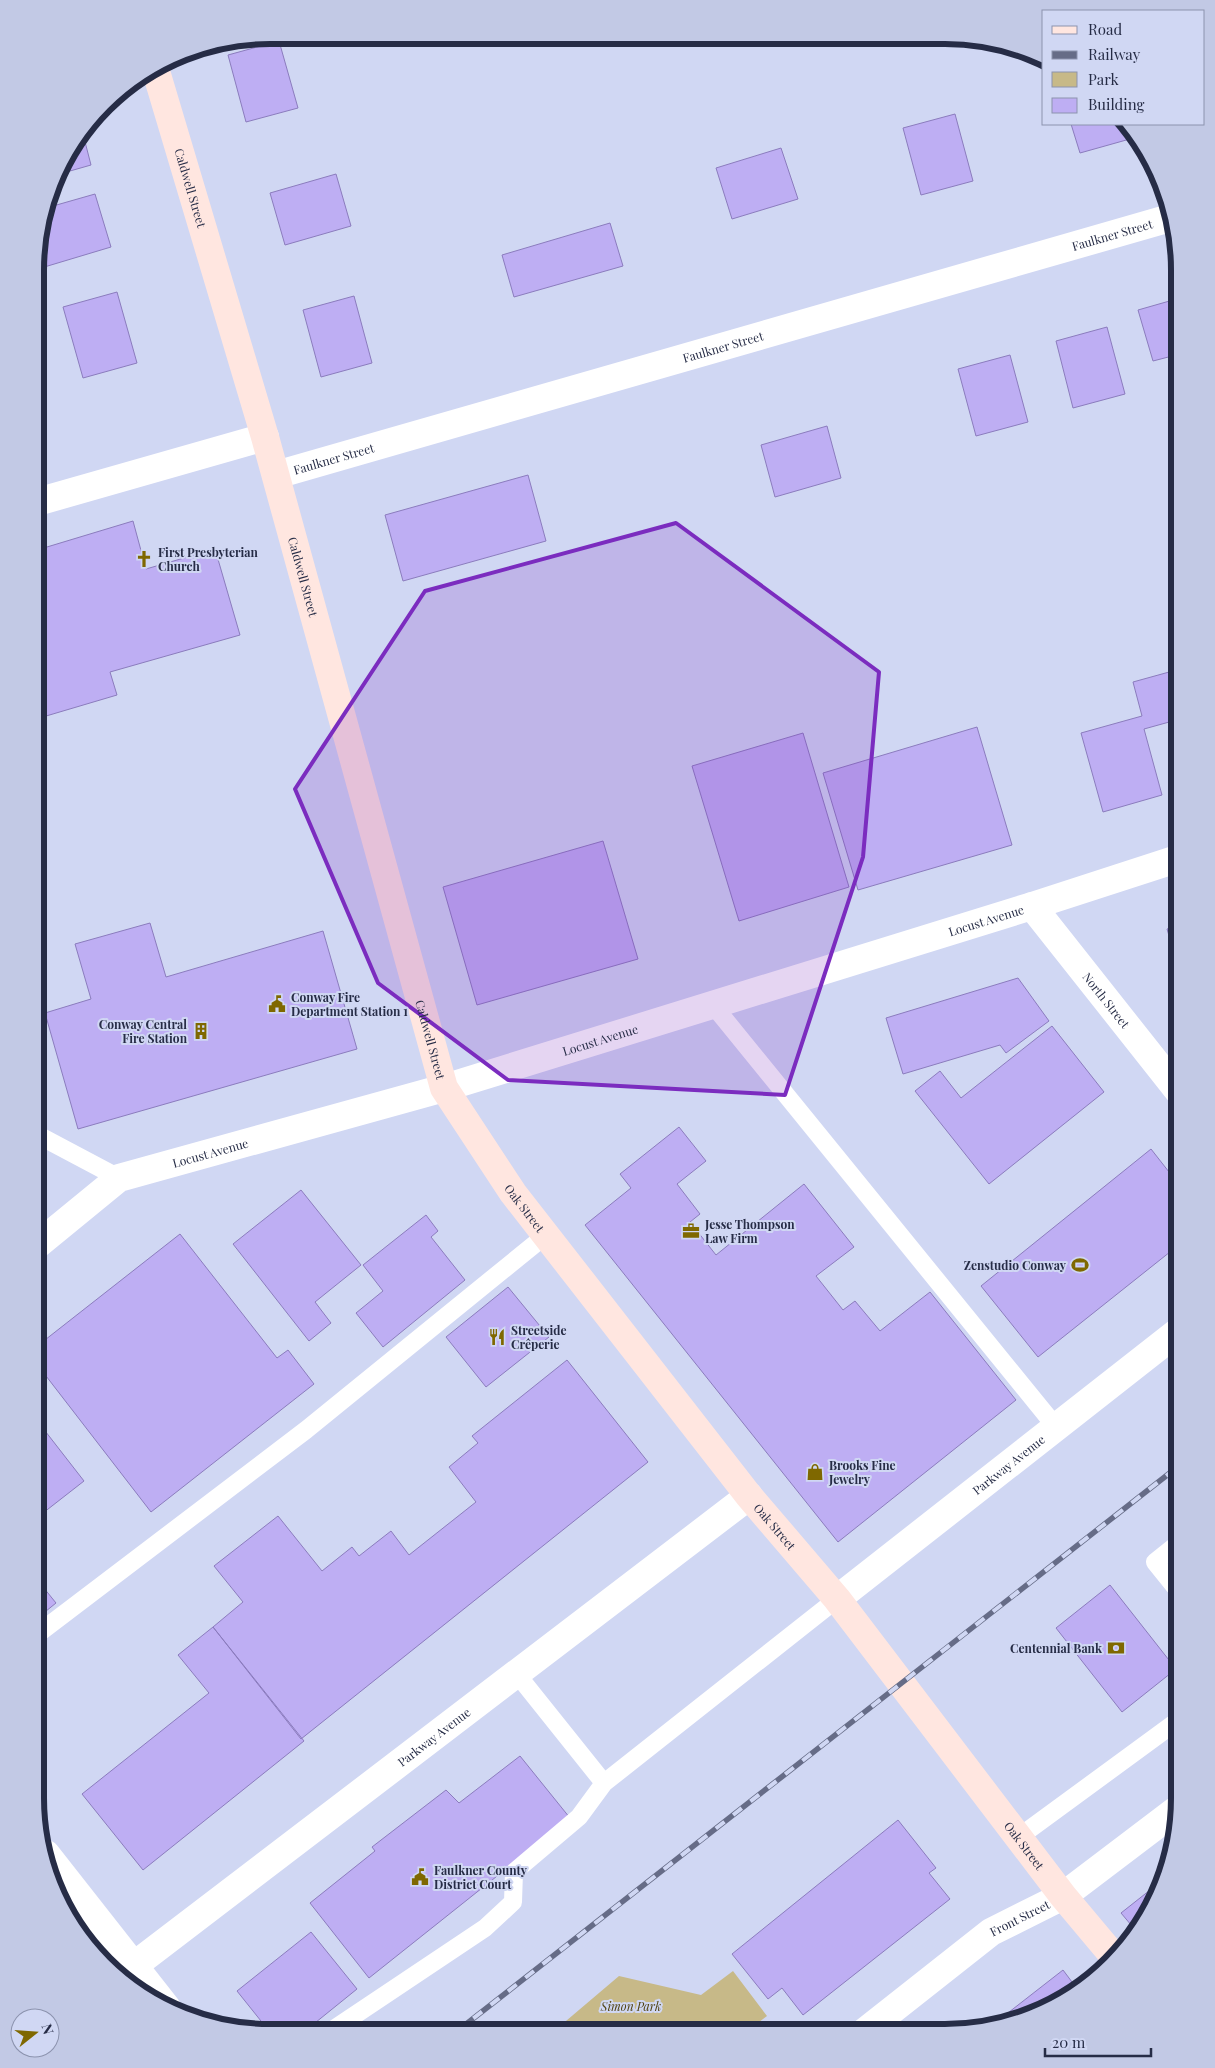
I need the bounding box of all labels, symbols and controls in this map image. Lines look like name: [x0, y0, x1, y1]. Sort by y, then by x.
legend: [1042, 10, 1205, 125]
text: Road: [1088, 19, 1122, 39]
text: Railway: [1088, 44, 1141, 64]
text: Park: [1088, 69, 1120, 89]
text: Building: [1088, 94, 1145, 114]
street label: Caldwell Street: [171, 146, 210, 230]
street label: Faulkner Street: [1070, 215, 1155, 254]
street label: Faulkner Street: [681, 327, 766, 366]
street label: Faulkner Street: [291, 439, 377, 478]
street label: Caldwell Street: [285, 535, 322, 619]
place label: First Presbyterian Church: [158, 544, 259, 574]
church icon: First Presbyterian Church: [134, 549, 154, 569]
street label: Locust Avenue: [946, 901, 1026, 939]
street label: North Street: [1079, 969, 1134, 1032]
place label: Conway Fire Department Station 1: [291, 989, 408, 1019]
public building icon: Conway Fire Department Station 1: [267, 994, 287, 1014]
street label: Caldwell Street: [412, 998, 449, 1082]
place label: Conway Central Fire Station: [99, 1016, 188, 1046]
street label: Locust Avenue: [560, 1020, 640, 1059]
building icon: Conway Central Fire Station: [191, 1021, 211, 1041]
street label: Locust Avenue: [170, 1135, 250, 1171]
street label: Oak Street: [501, 1181, 549, 1236]
place label: Jesse Thompson Law Firm: [704, 1216, 795, 1246]
office icon: Jesse Thompson Law Firm: [681, 1221, 701, 1241]
sports icon: Zenstudio Conway: [1070, 1255, 1090, 1275]
place label: Zenstudio Conway: [964, 1257, 1067, 1273]
place label: Streetside Crêperie: [511, 1322, 567, 1352]
restaurant icon: Streetside Crêperie: [487, 1327, 507, 1347]
street label: Parkway Avenue: [969, 1431, 1048, 1498]
place label: Brooks Fine Jewelry: [828, 1457, 896, 1487]
shop icon: Brooks Fine Jewelry: [805, 1462, 825, 1482]
street label: Oak Street: [751, 1500, 800, 1554]
bank icon: Centennial Bank: [1106, 1638, 1126, 1658]
place label: Centennial Bank: [1010, 1640, 1103, 1656]
street label: Parkway Avenue: [394, 1704, 473, 1770]
street label: Oak Street: [1001, 1818, 1048, 1873]
place label: Faulkner County District Court: [434, 1862, 528, 1892]
public building icon: Faulkner County District Court: [410, 1867, 430, 1887]
street label: Front Street: [987, 1896, 1053, 1939]
park label: Simon Park: [600, 1998, 661, 2014]
north arrow: [10, 2008, 60, 2058]
text: N: [37, 2021, 58, 2037]
scale bar: [1045, 2026, 1151, 2058]
text: 20 m: [1052, 2032, 1086, 2052]

